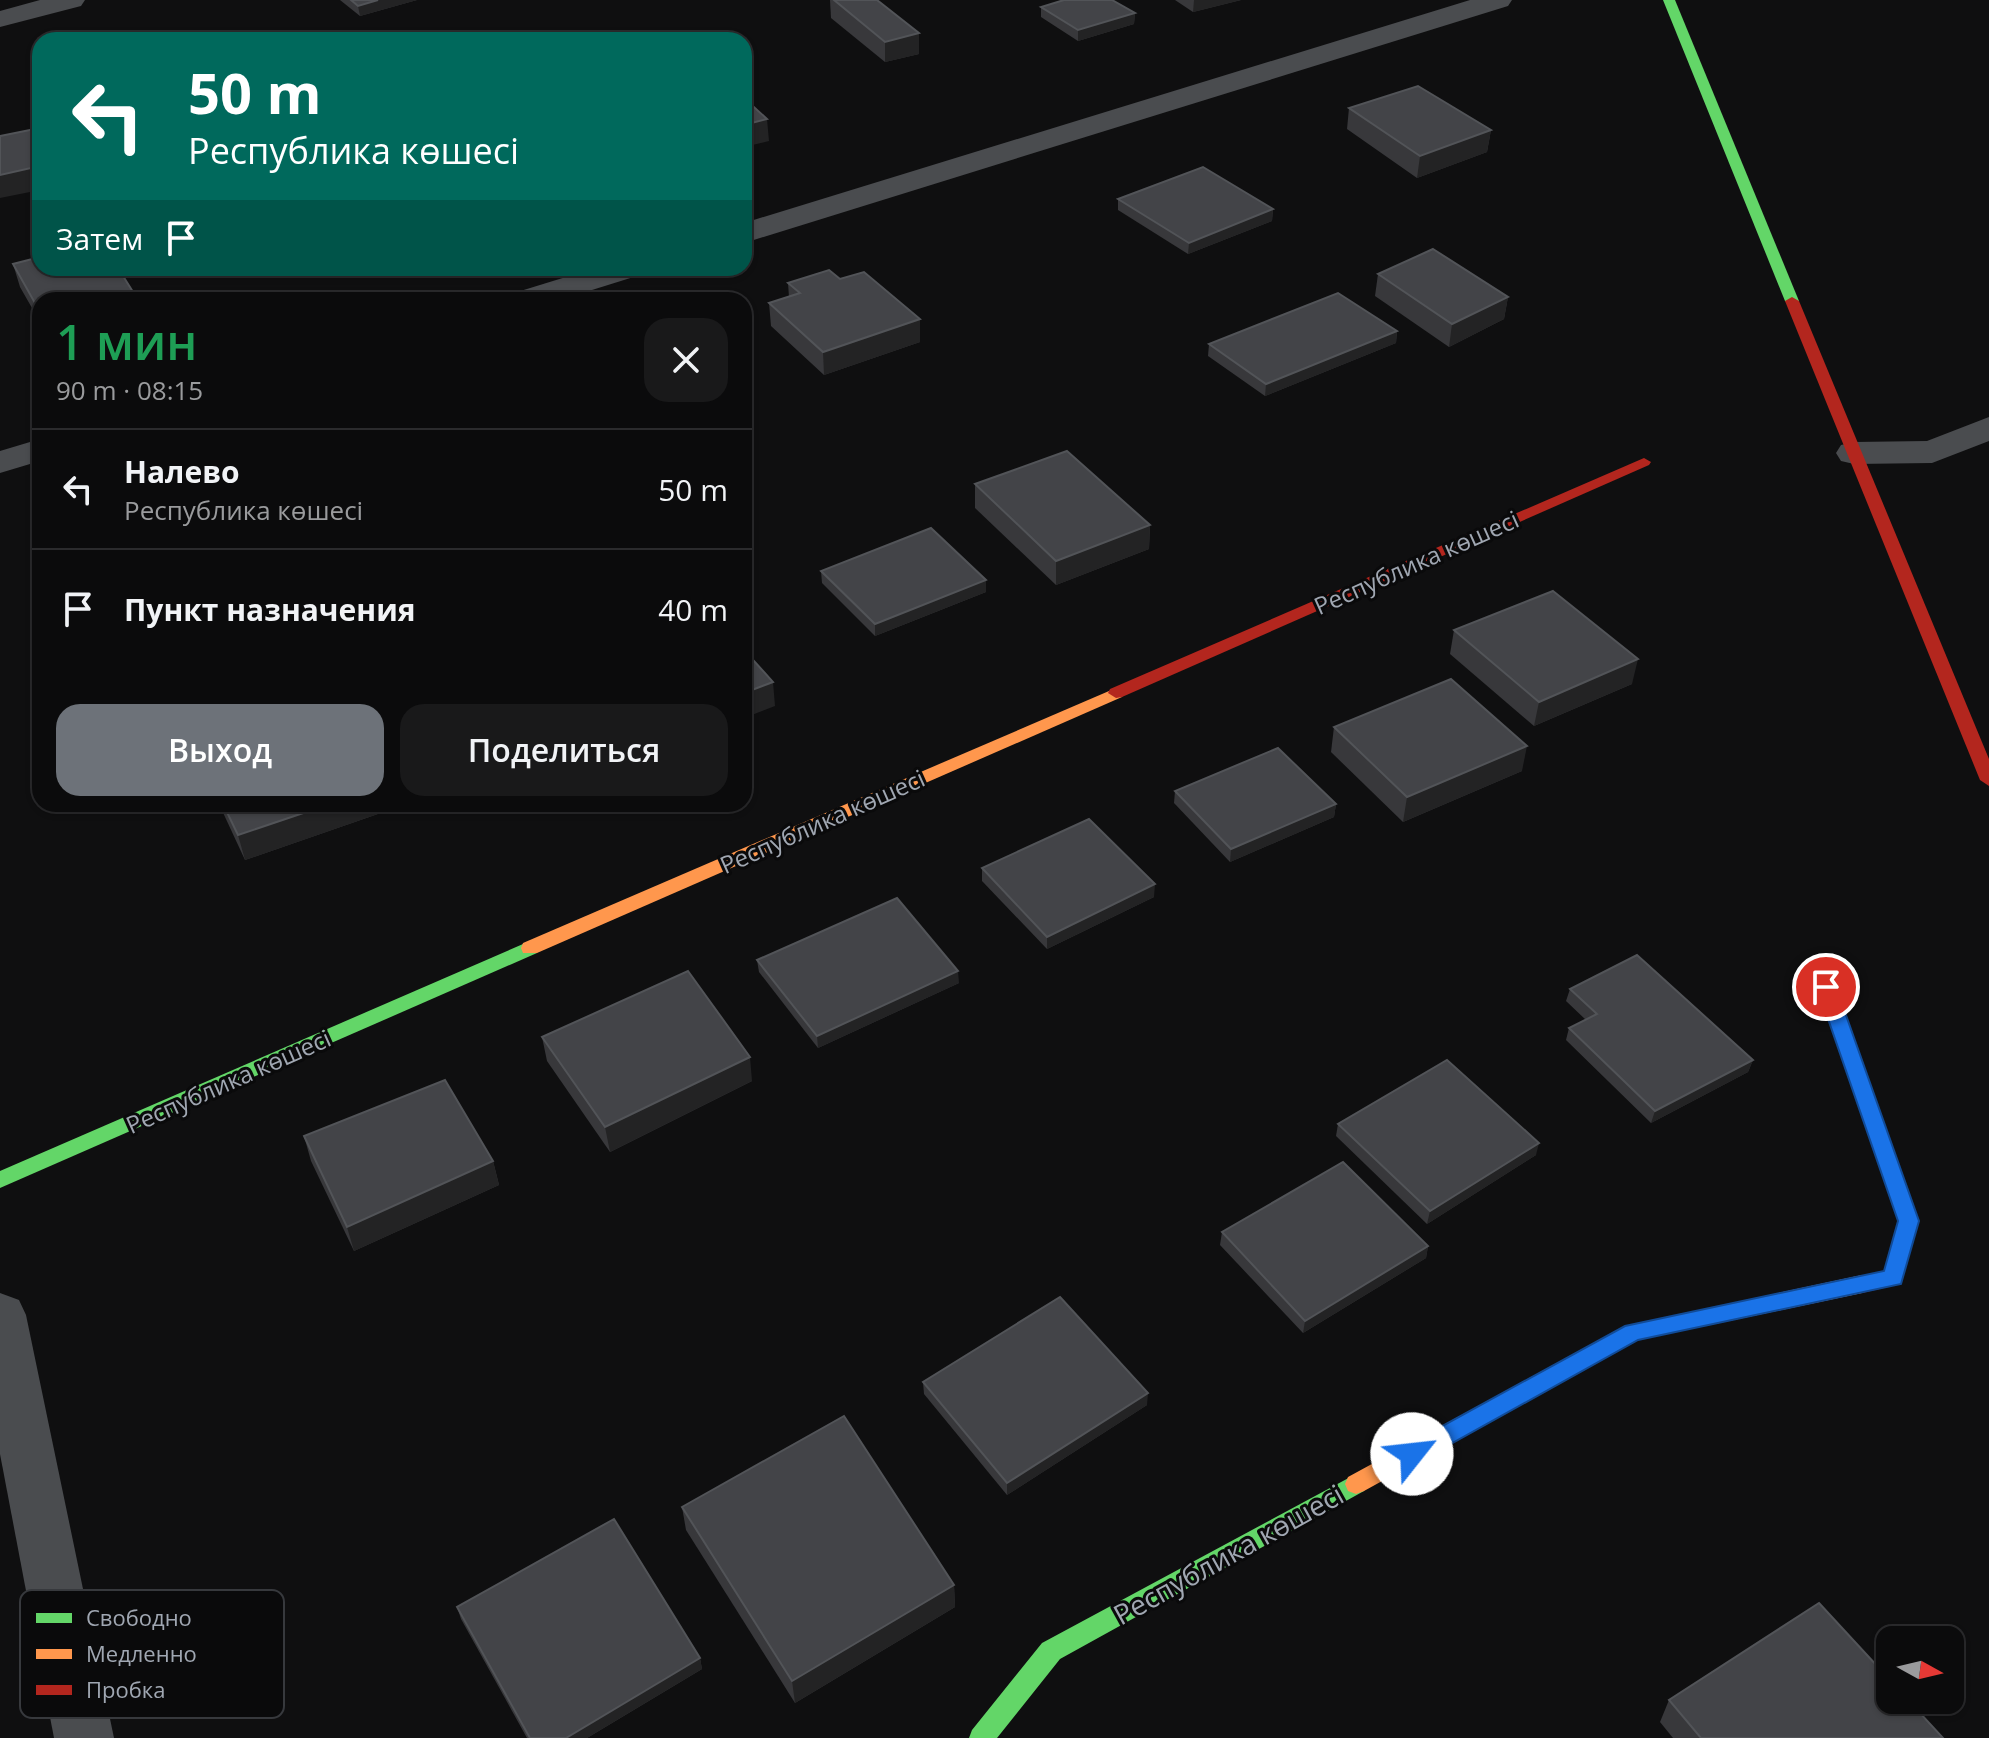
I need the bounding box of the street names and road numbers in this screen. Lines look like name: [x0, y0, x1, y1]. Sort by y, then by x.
street label: Республика көшесі: [1308, 502, 1524, 622]
street label: Республика көшесі: [714, 761, 930, 881]
street label: Республика көшесі: [120, 1021, 336, 1141]
street label: Республика көшесі: [1106, 1475, 1350, 1633]

